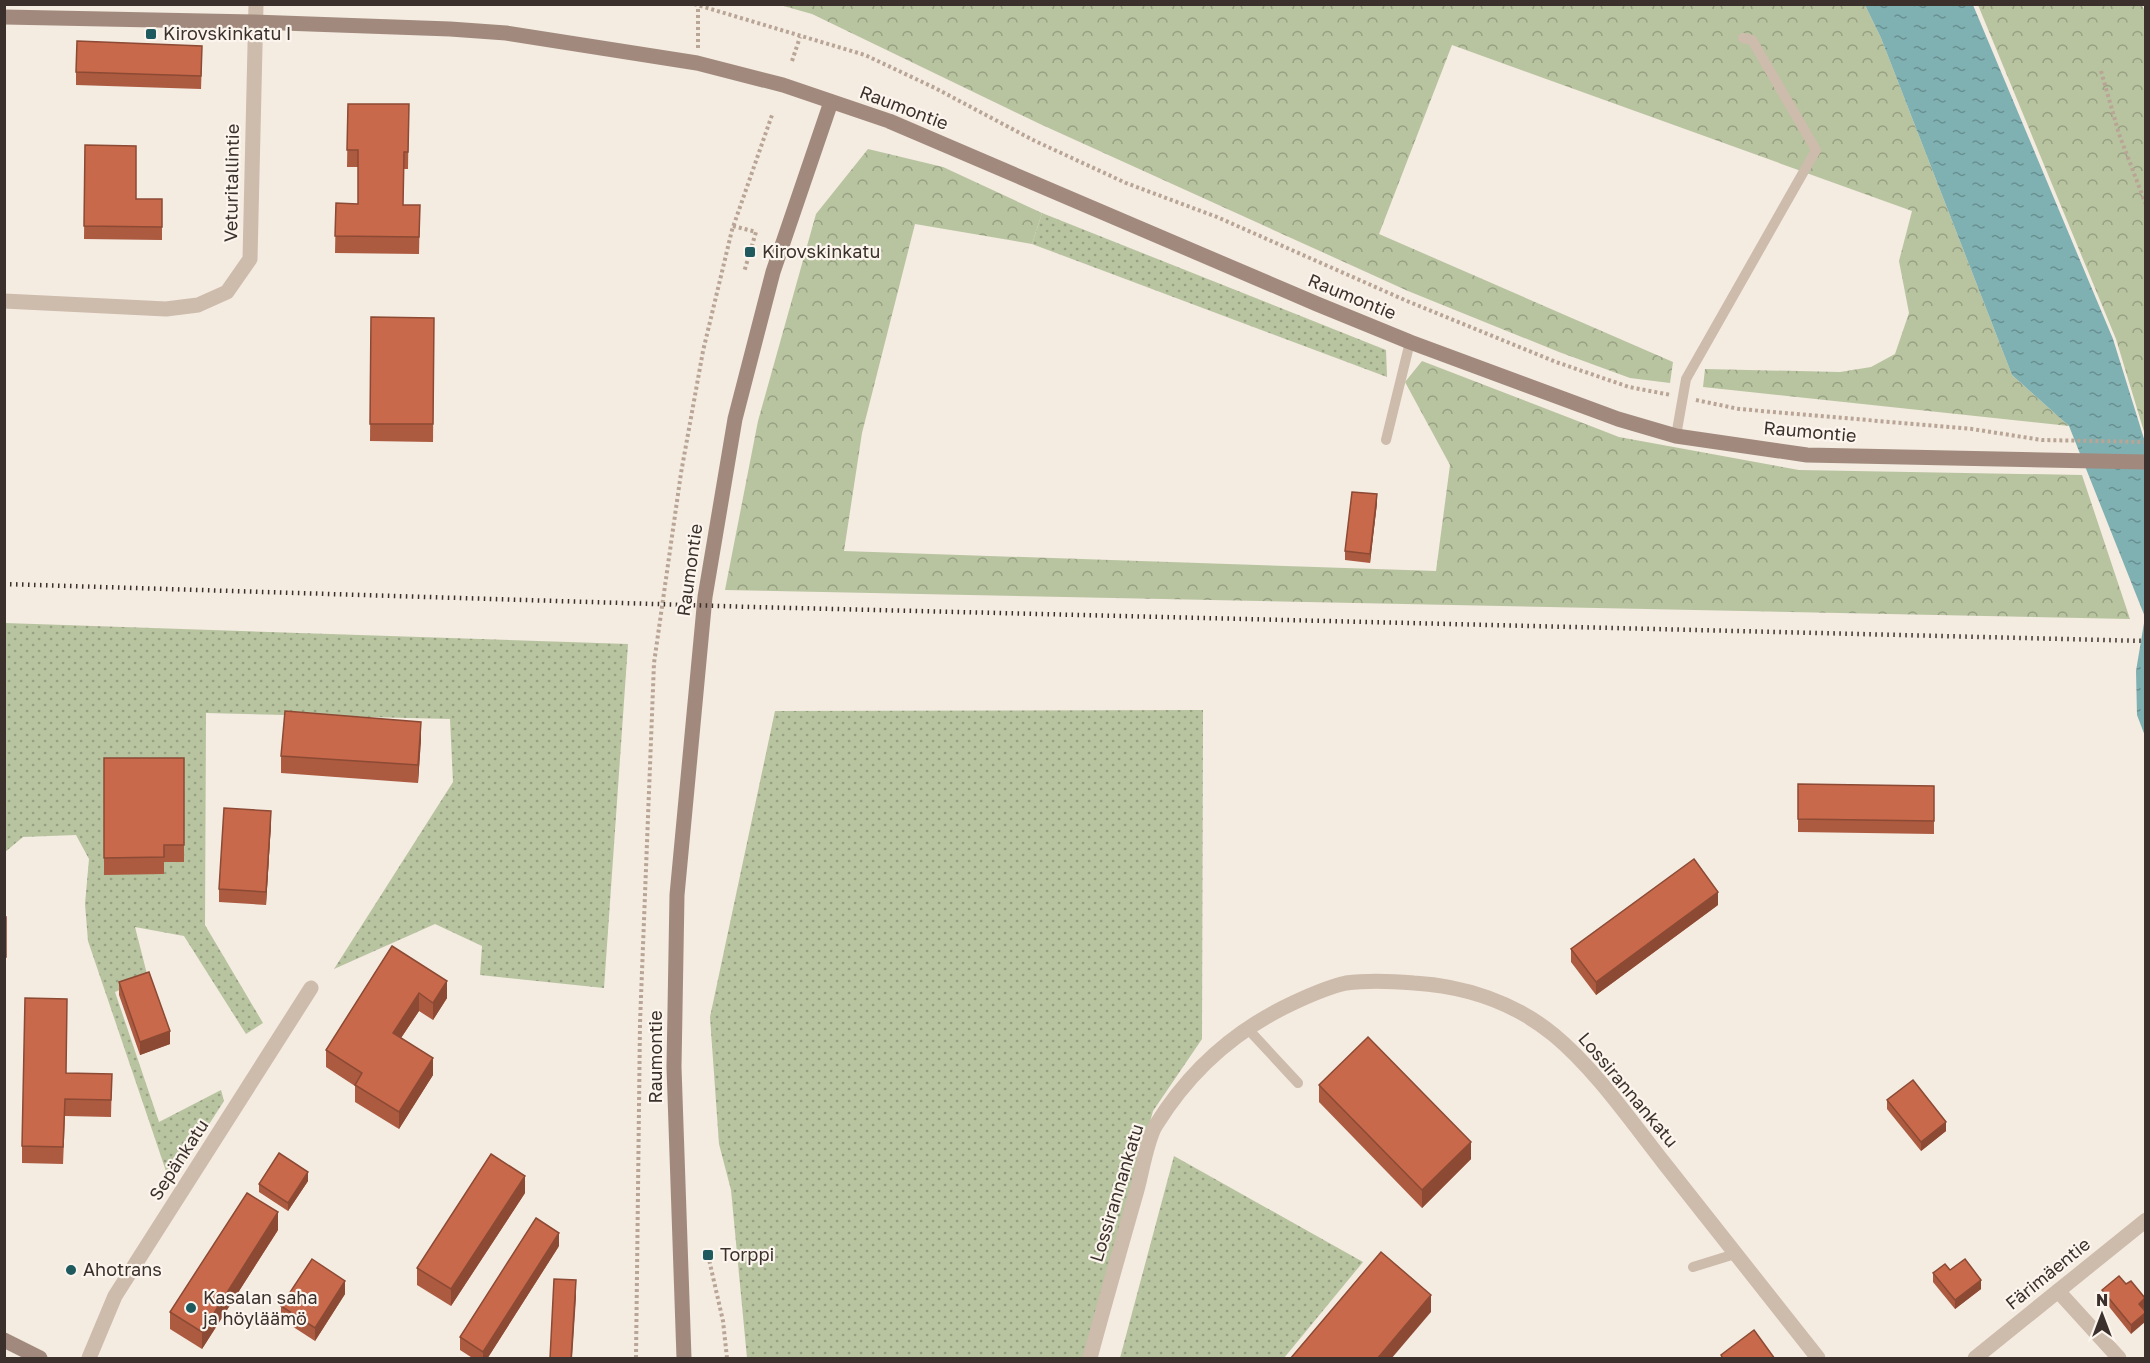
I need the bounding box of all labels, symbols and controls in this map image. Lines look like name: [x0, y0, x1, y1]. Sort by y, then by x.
place label: Kirovskinkatu I: [163, 22, 291, 44]
marker: Kirovskinkatu I: [144, 27, 158, 41]
street label: Raumontie: [857, 80, 952, 134]
street label: Veturitallintie: [219, 124, 243, 242]
place label: Kirovskinkatu: [762, 240, 880, 262]
marker: Kirovskinkatu: [743, 245, 757, 259]
street label: Raumontie: [1305, 268, 1400, 324]
street label: Raumontie: [1763, 416, 1857, 446]
street label: Raumontie: [672, 522, 706, 618]
street label: Raumontie: [644, 1010, 666, 1104]
street label: Lossirannankatu: [1574, 1027, 1683, 1151]
street label: Sepänkatu: [144, 1115, 213, 1204]
street label: Lossirannankatu: [1085, 1121, 1148, 1264]
street label: Färimäentie: [2001, 1232, 2094, 1314]
place label: Torppi: [720, 1243, 774, 1265]
marker: Torppi: [701, 1248, 715, 1262]
place label: Ahotrans: [83, 1258, 162, 1280]
marker: Ahotrans: [64, 1263, 78, 1277]
north arrow: [2072, 1285, 2132, 1345]
place label: Kasalan saha ja höyläämö: [202, 1286, 318, 1329]
text: N: [2096, 1290, 2108, 1310]
marker: Kasalan saha ja höyläämö: [184, 1301, 198, 1315]

